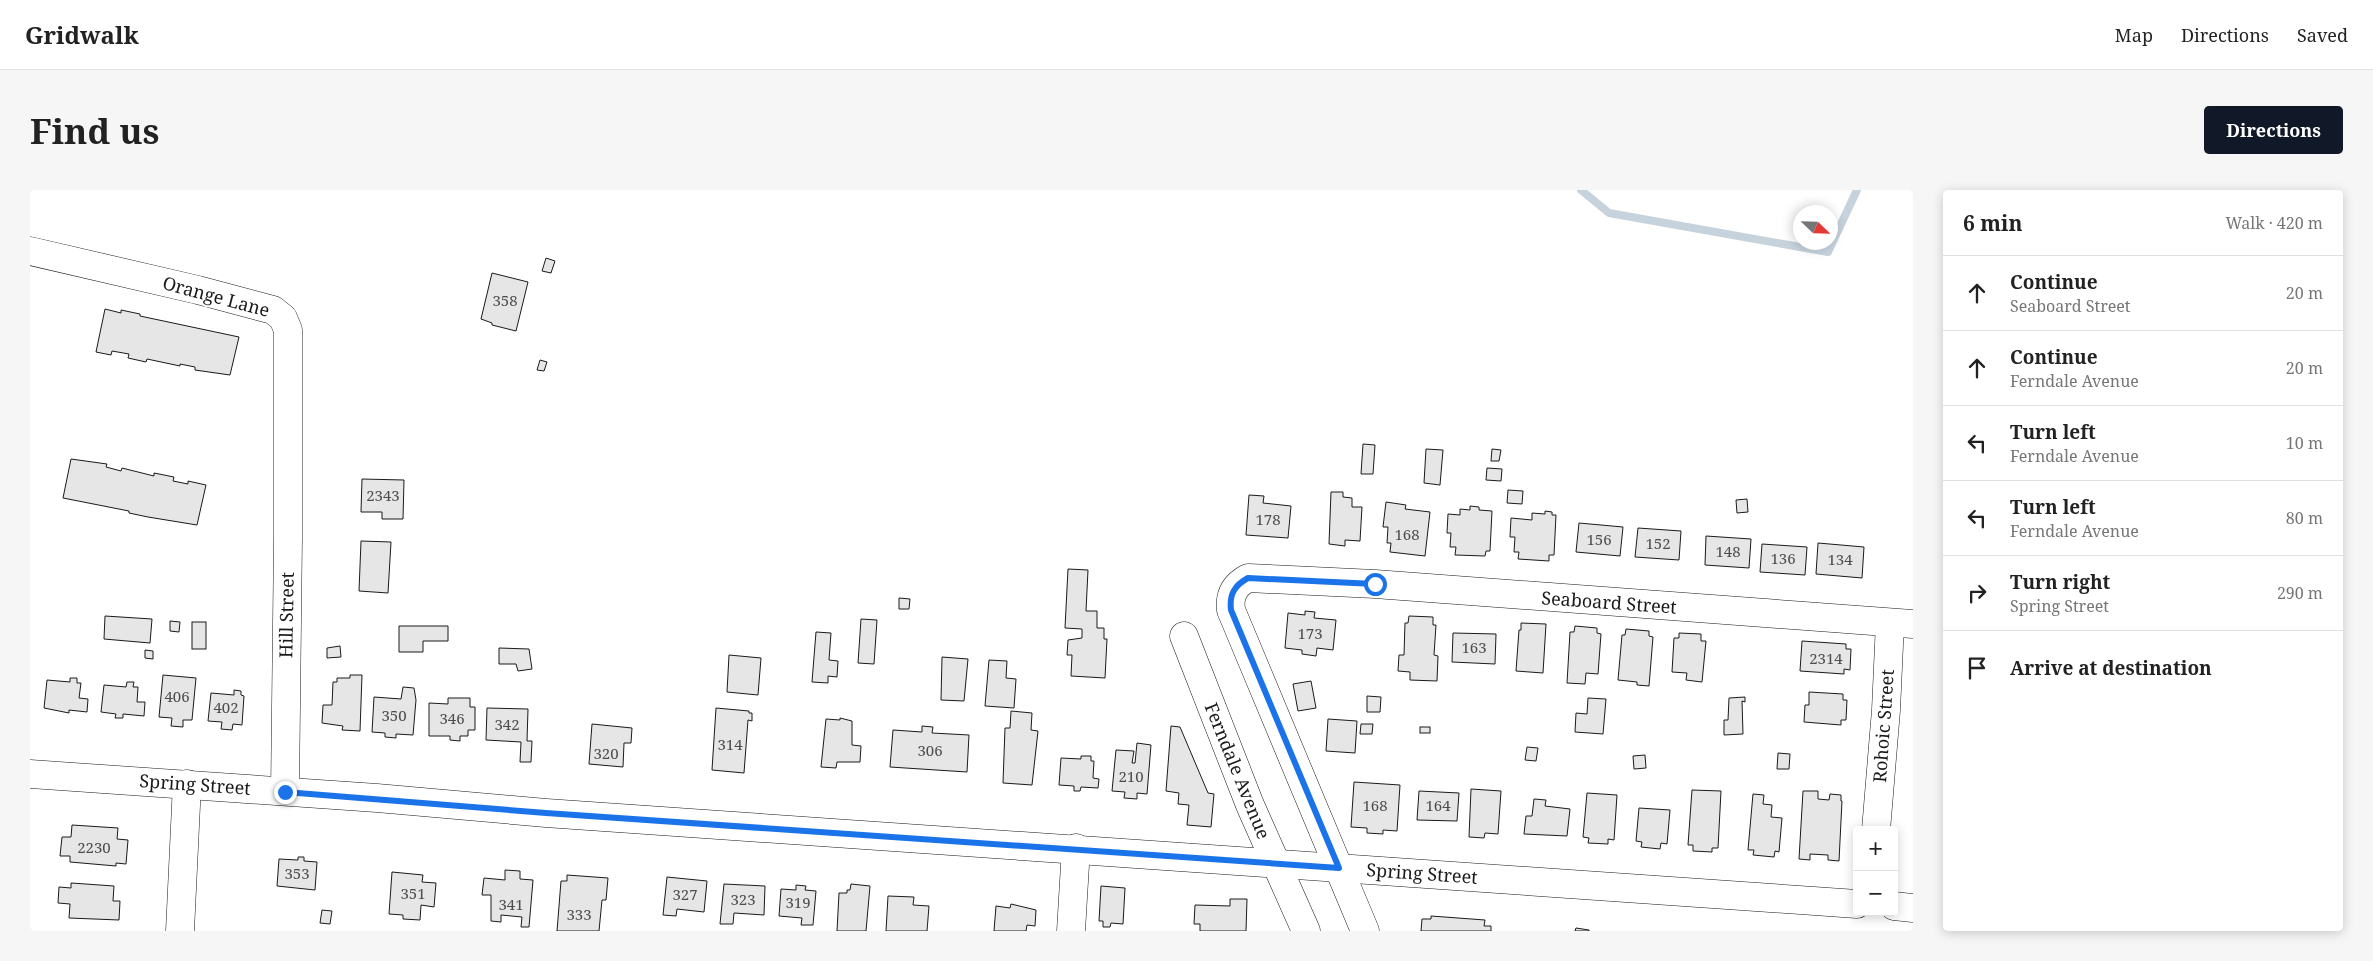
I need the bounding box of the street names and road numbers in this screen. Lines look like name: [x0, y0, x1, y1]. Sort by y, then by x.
street label: Orange Lane: [160, 270, 272, 322]
street label: Hill Street: [273, 572, 299, 658]
street label: Seaboard Street: [1541, 585, 1678, 619]
street label: Rohoic Street: [1867, 668, 1899, 783]
street label: Ferndale Avenue: [1200, 699, 1276, 842]
street label: Spring Street: [139, 768, 251, 800]
street label: Spring Street: [1366, 857, 1478, 889]

